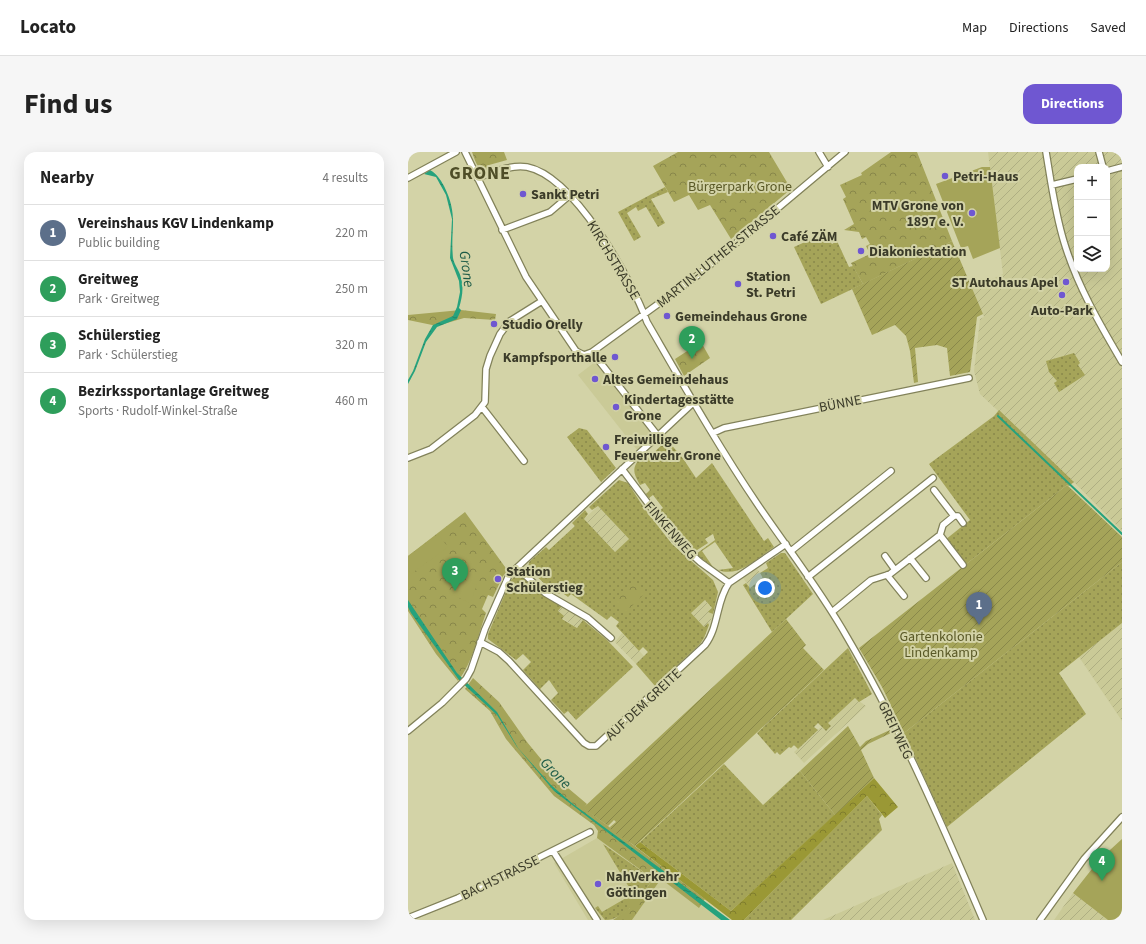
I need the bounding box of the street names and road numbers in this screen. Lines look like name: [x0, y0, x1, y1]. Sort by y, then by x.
street label: MARTIN-LUTHER-STRASSE: [653, 201, 785, 313]
street label: KIRCHSTRASSE: [582, 217, 645, 304]
street label: BÜNNE: [817, 390, 863, 418]
street label: FINKENWEG: [639, 497, 701, 564]
street label: AUF DEM GREITE: [601, 664, 686, 745]
street label: GREITWEG: [872, 698, 918, 763]
street label: BACHSTRASSE: [458, 850, 543, 906]

